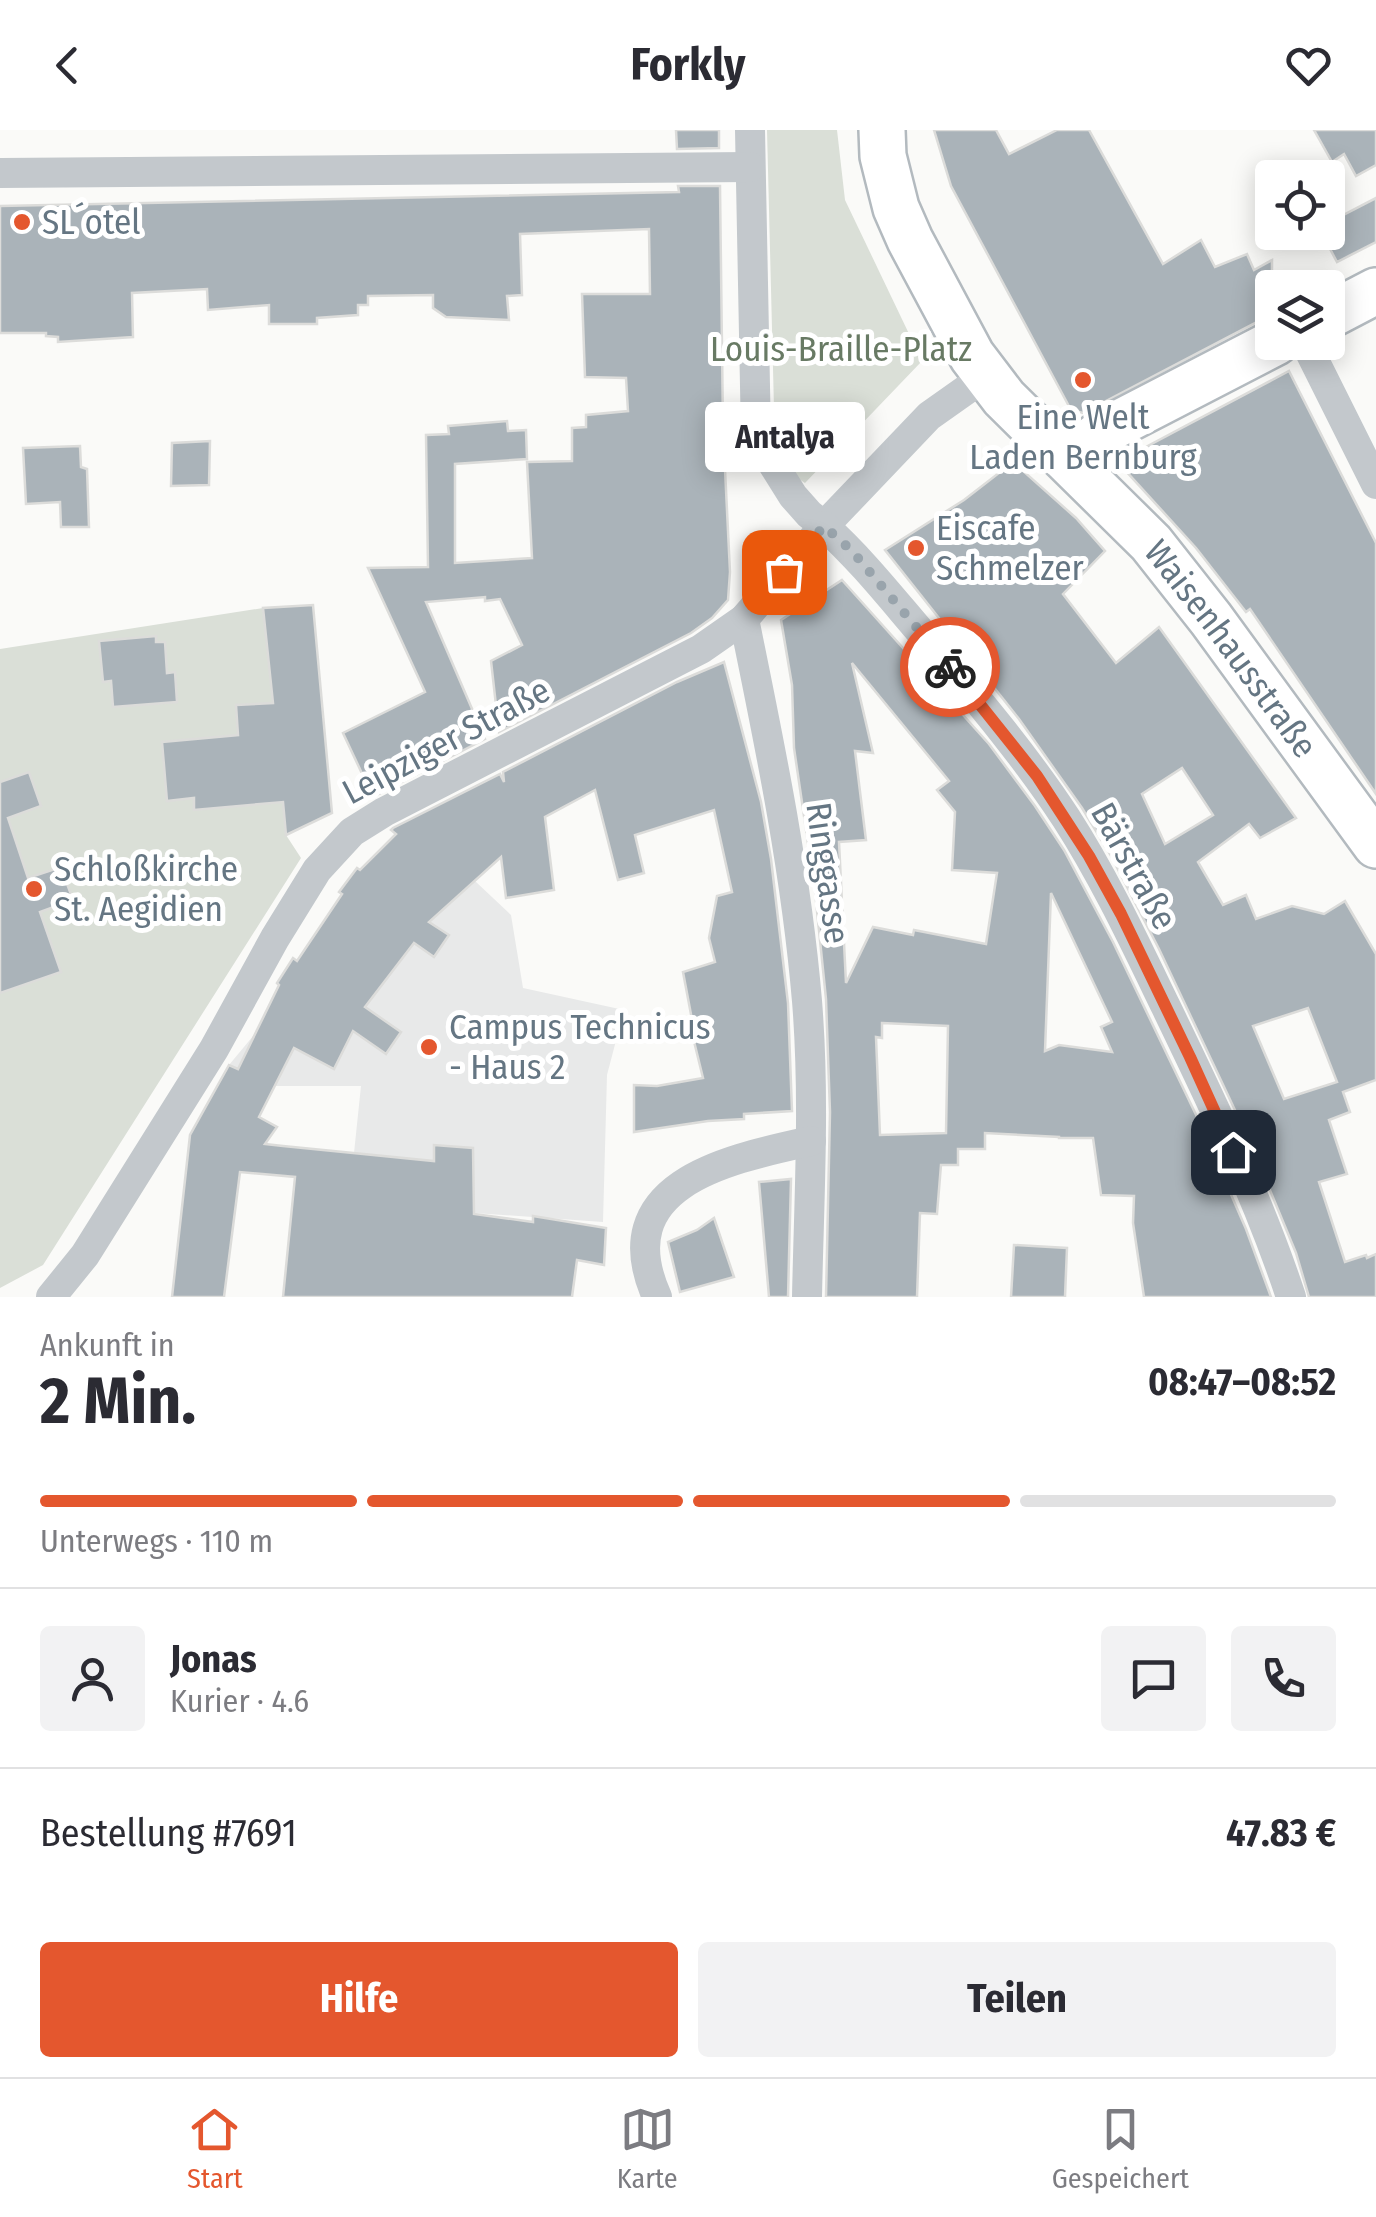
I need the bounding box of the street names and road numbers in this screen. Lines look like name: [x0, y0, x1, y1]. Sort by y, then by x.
street label: Waisenhausstraße: [1136, 532, 1326, 766]
street label: Leipziger Straße: [335, 669, 557, 813]
street label: Bärstraße: [1082, 795, 1186, 937]
street label: Ringgasse: [797, 800, 859, 946]

